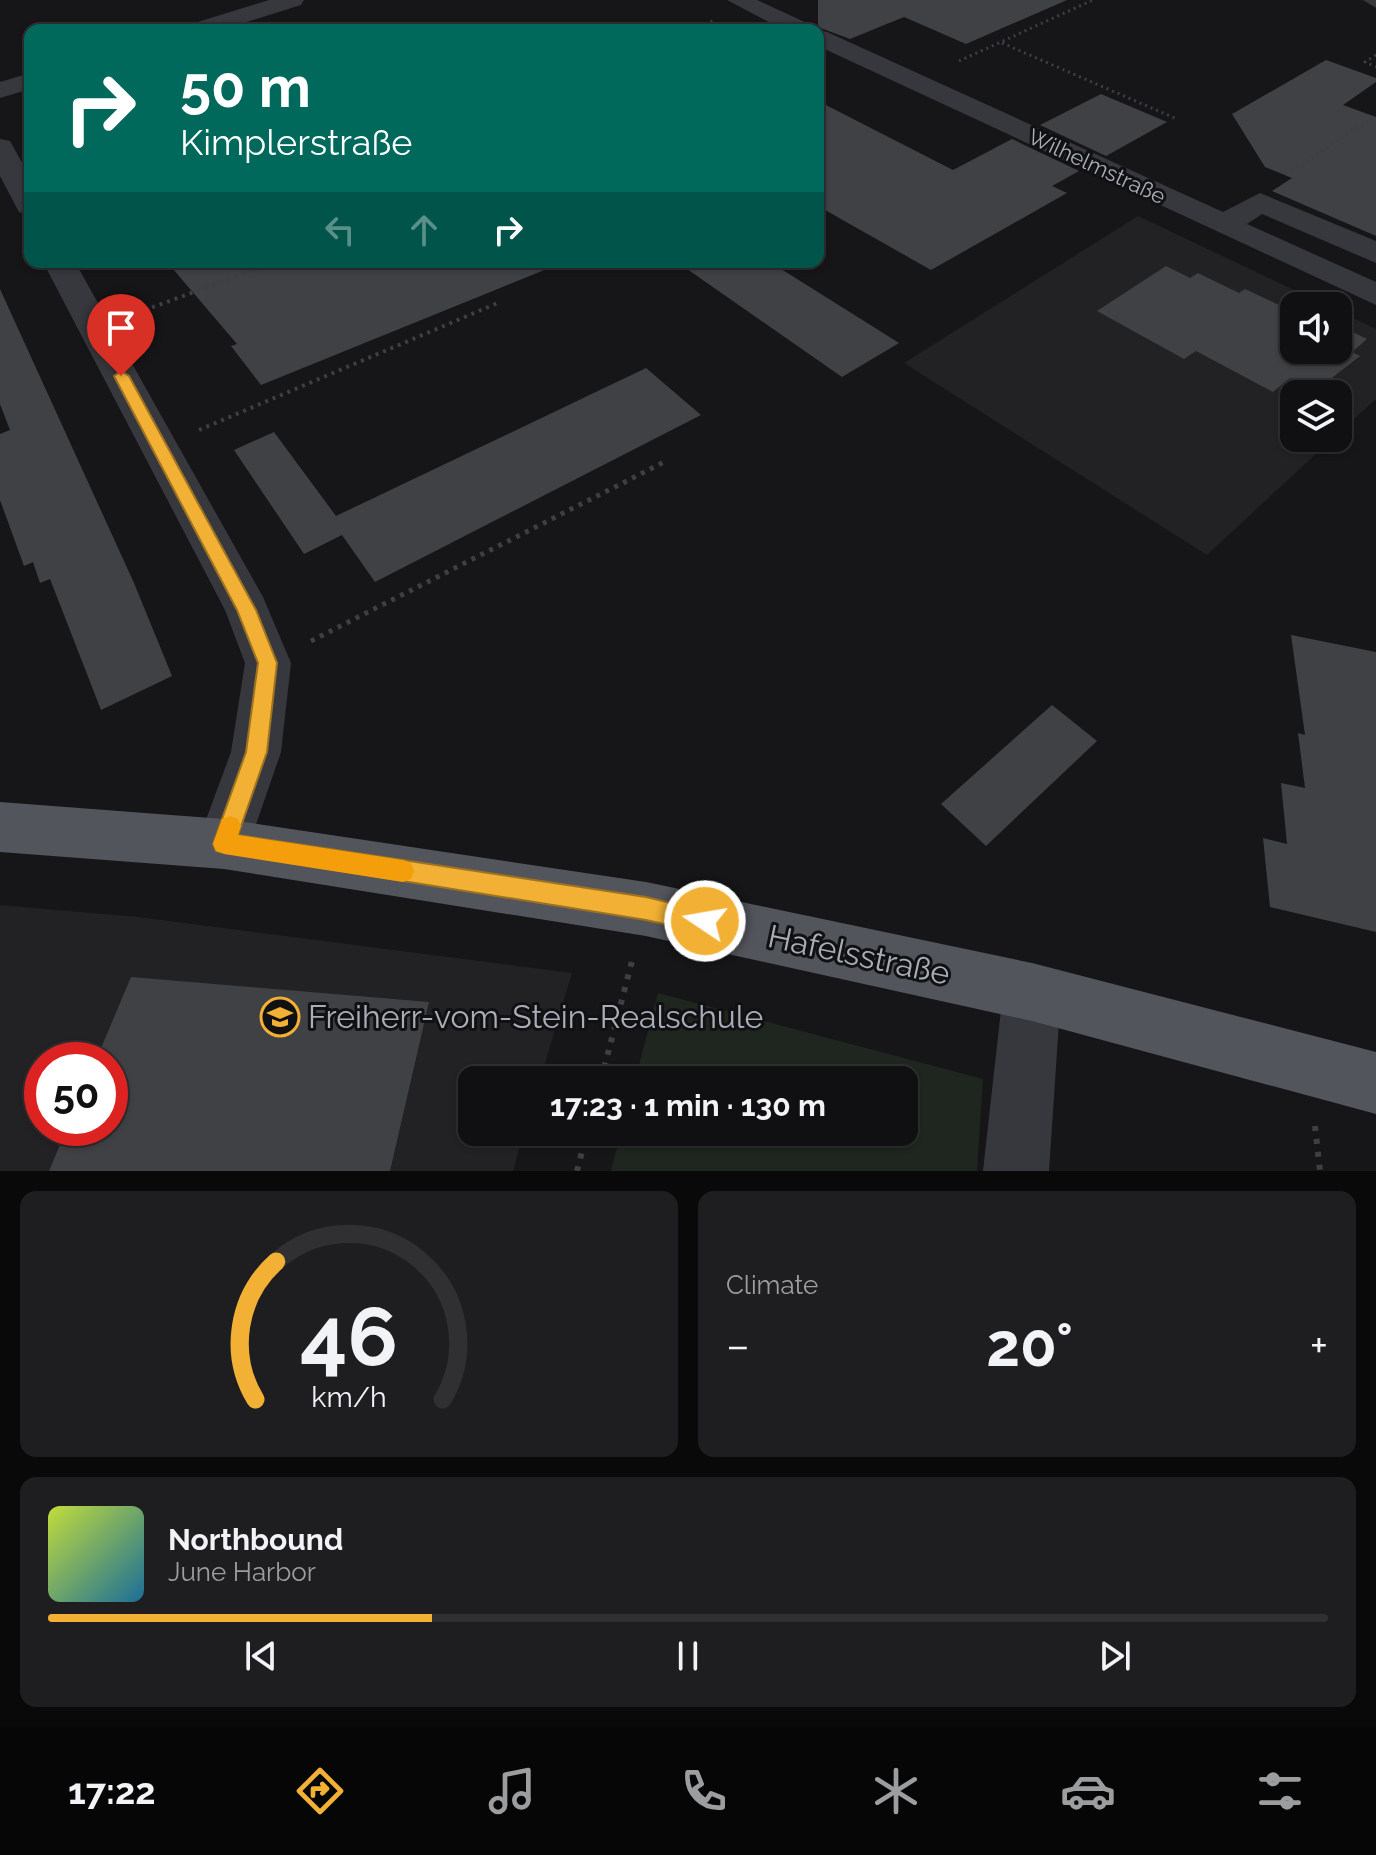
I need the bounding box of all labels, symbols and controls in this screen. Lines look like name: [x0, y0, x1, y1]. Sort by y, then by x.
text: 50 m: [180, 54, 311, 120]
icon: right: [48, 56, 152, 160]
text: Kimplerstraße: [180, 121, 412, 163]
street label: Wilhelmstraße: [1024, 123, 1170, 209]
icon: left: [318, 208, 362, 252]
icon: ahead: [402, 208, 446, 252]
icon: right: [486, 208, 530, 252]
map controls: [1280, 292, 1352, 452]
button: sound: [1280, 292, 1352, 364]
pin: [87, 294, 155, 376]
icon: arrive: [99, 306, 143, 350]
button: layers: [1280, 380, 1352, 452]
position arrow: [663, 879, 747, 963]
street label: Hafelsstraße: [765, 917, 953, 992]
school or university icon: Freiherr-vom-Stein-Realschule: [259, 996, 301, 1038]
place label: Freiherr-vom-Stein-Realschule: [308, 998, 763, 1035]
speed limit sign: 50: [24, 1042, 128, 1146]
text: 17:23 · 1 min · 130 m: [550, 1088, 826, 1123]
text: Climate: [726, 1270, 818, 1300]
text: 46: [300, 1288, 398, 1385]
text: 20°: [986, 1310, 1073, 1380]
text: −: [726, 1320, 750, 1371]
text: +: [1310, 1320, 1328, 1371]
text: km/h: [311, 1380, 387, 1414]
text: Northbound: [168, 1522, 343, 1557]
text: June Harbor: [168, 1557, 316, 1587]
icon: previous: [239, 1634, 283, 1678]
icon: pause: [666, 1634, 710, 1678]
icon: next: [1093, 1634, 1137, 1678]
icon: directions: [292, 1763, 348, 1819]
icon: music: [484, 1763, 540, 1819]
icon: phone: [676, 1763, 732, 1819]
icon: climate: [868, 1763, 924, 1819]
icon: car: [1060, 1763, 1116, 1819]
icon: filters: [1252, 1763, 1308, 1819]
text: 17:22: [68, 1770, 156, 1812]

